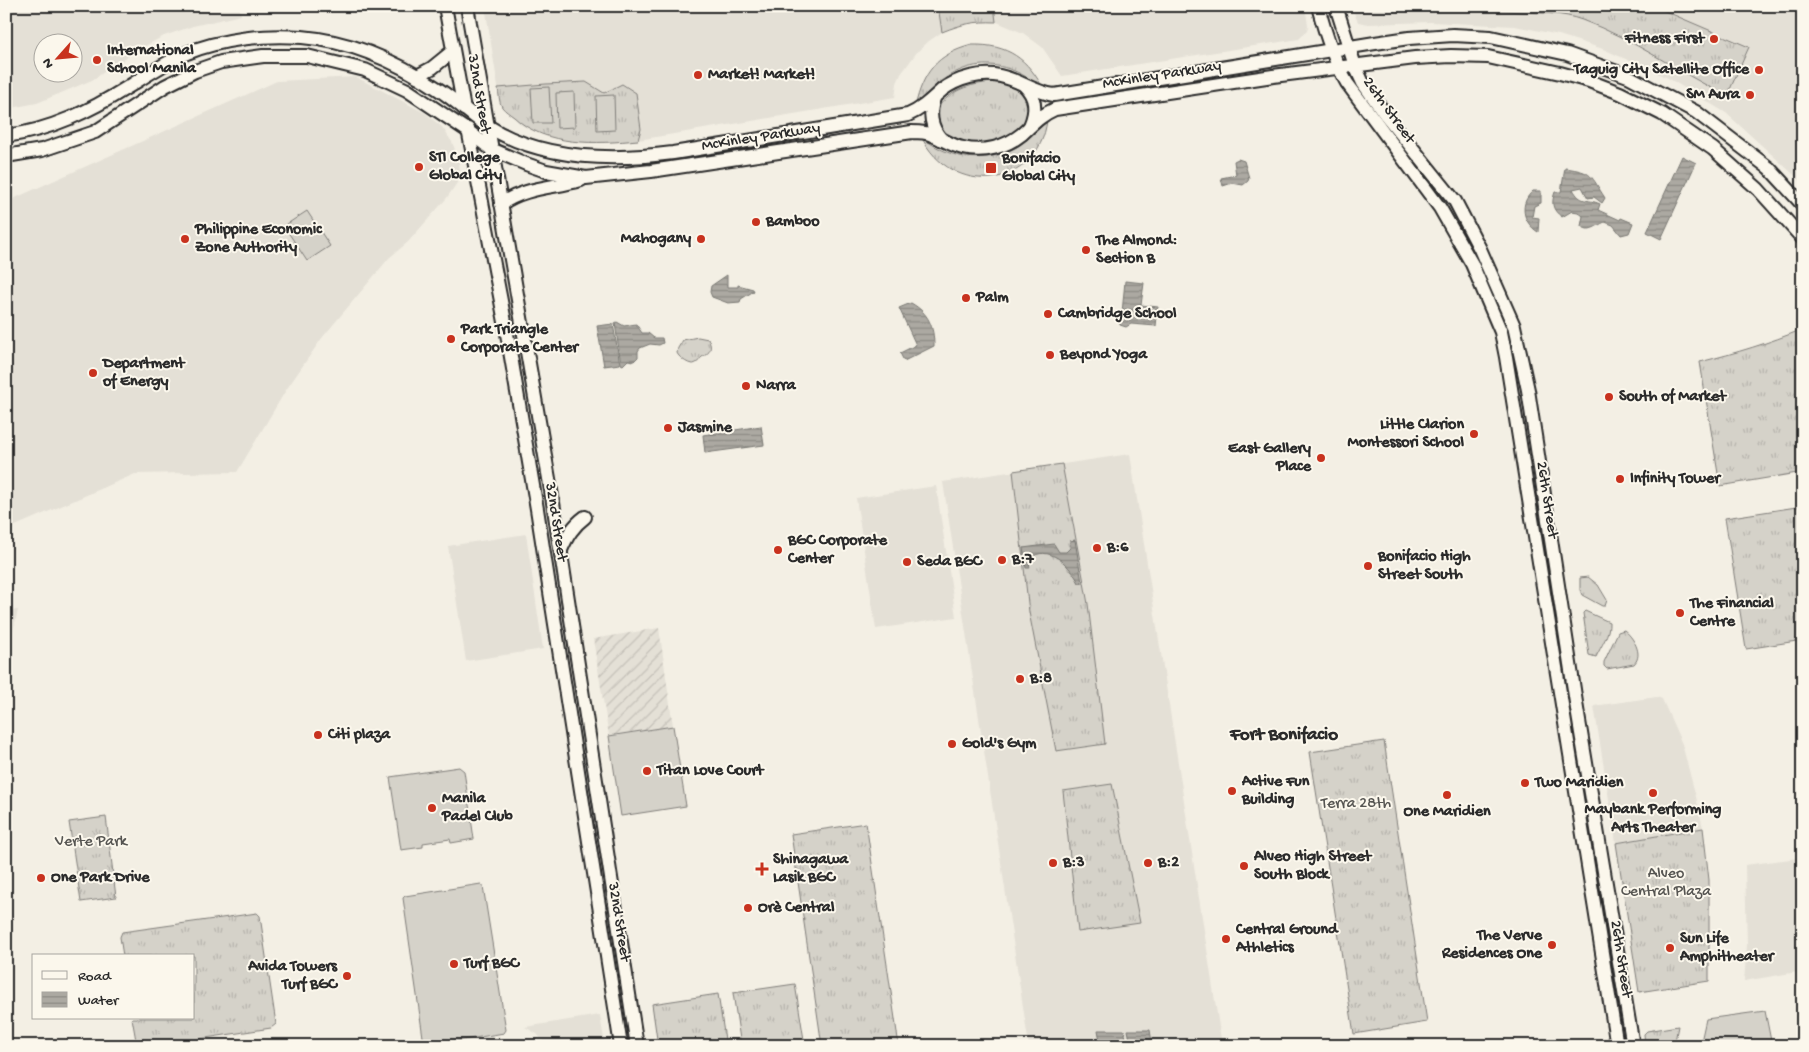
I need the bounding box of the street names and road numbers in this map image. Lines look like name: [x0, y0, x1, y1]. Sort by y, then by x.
street label: 32nd Street: [462, 52, 495, 136]
street label: McKinley Parkway: [1101, 57, 1223, 95]
street label: 26th Street: [1358, 74, 1419, 149]
street label: McKinley Parkway: [700, 119, 822, 157]
street label: 26th Street: [1531, 460, 1562, 541]
street label: 32nd Street: [539, 480, 571, 564]
street label: 32nd Street: [602, 880, 634, 964]
street label: 26th Street: [1605, 919, 1636, 1000]

